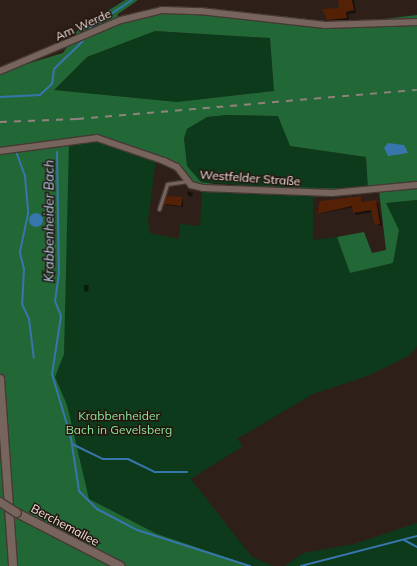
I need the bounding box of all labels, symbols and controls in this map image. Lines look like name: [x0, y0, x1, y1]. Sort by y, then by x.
street label: Am Werde: [53, 6, 113, 44]
water label: Krabbenheider Bach: [41, 160, 57, 282]
street label: Westfelder Straße: [199, 167, 301, 189]
park label: Krabbenheider Bach in Gevelsberg: [66, 409, 172, 437]
street label: Berchemallee: [29, 501, 101, 549]

